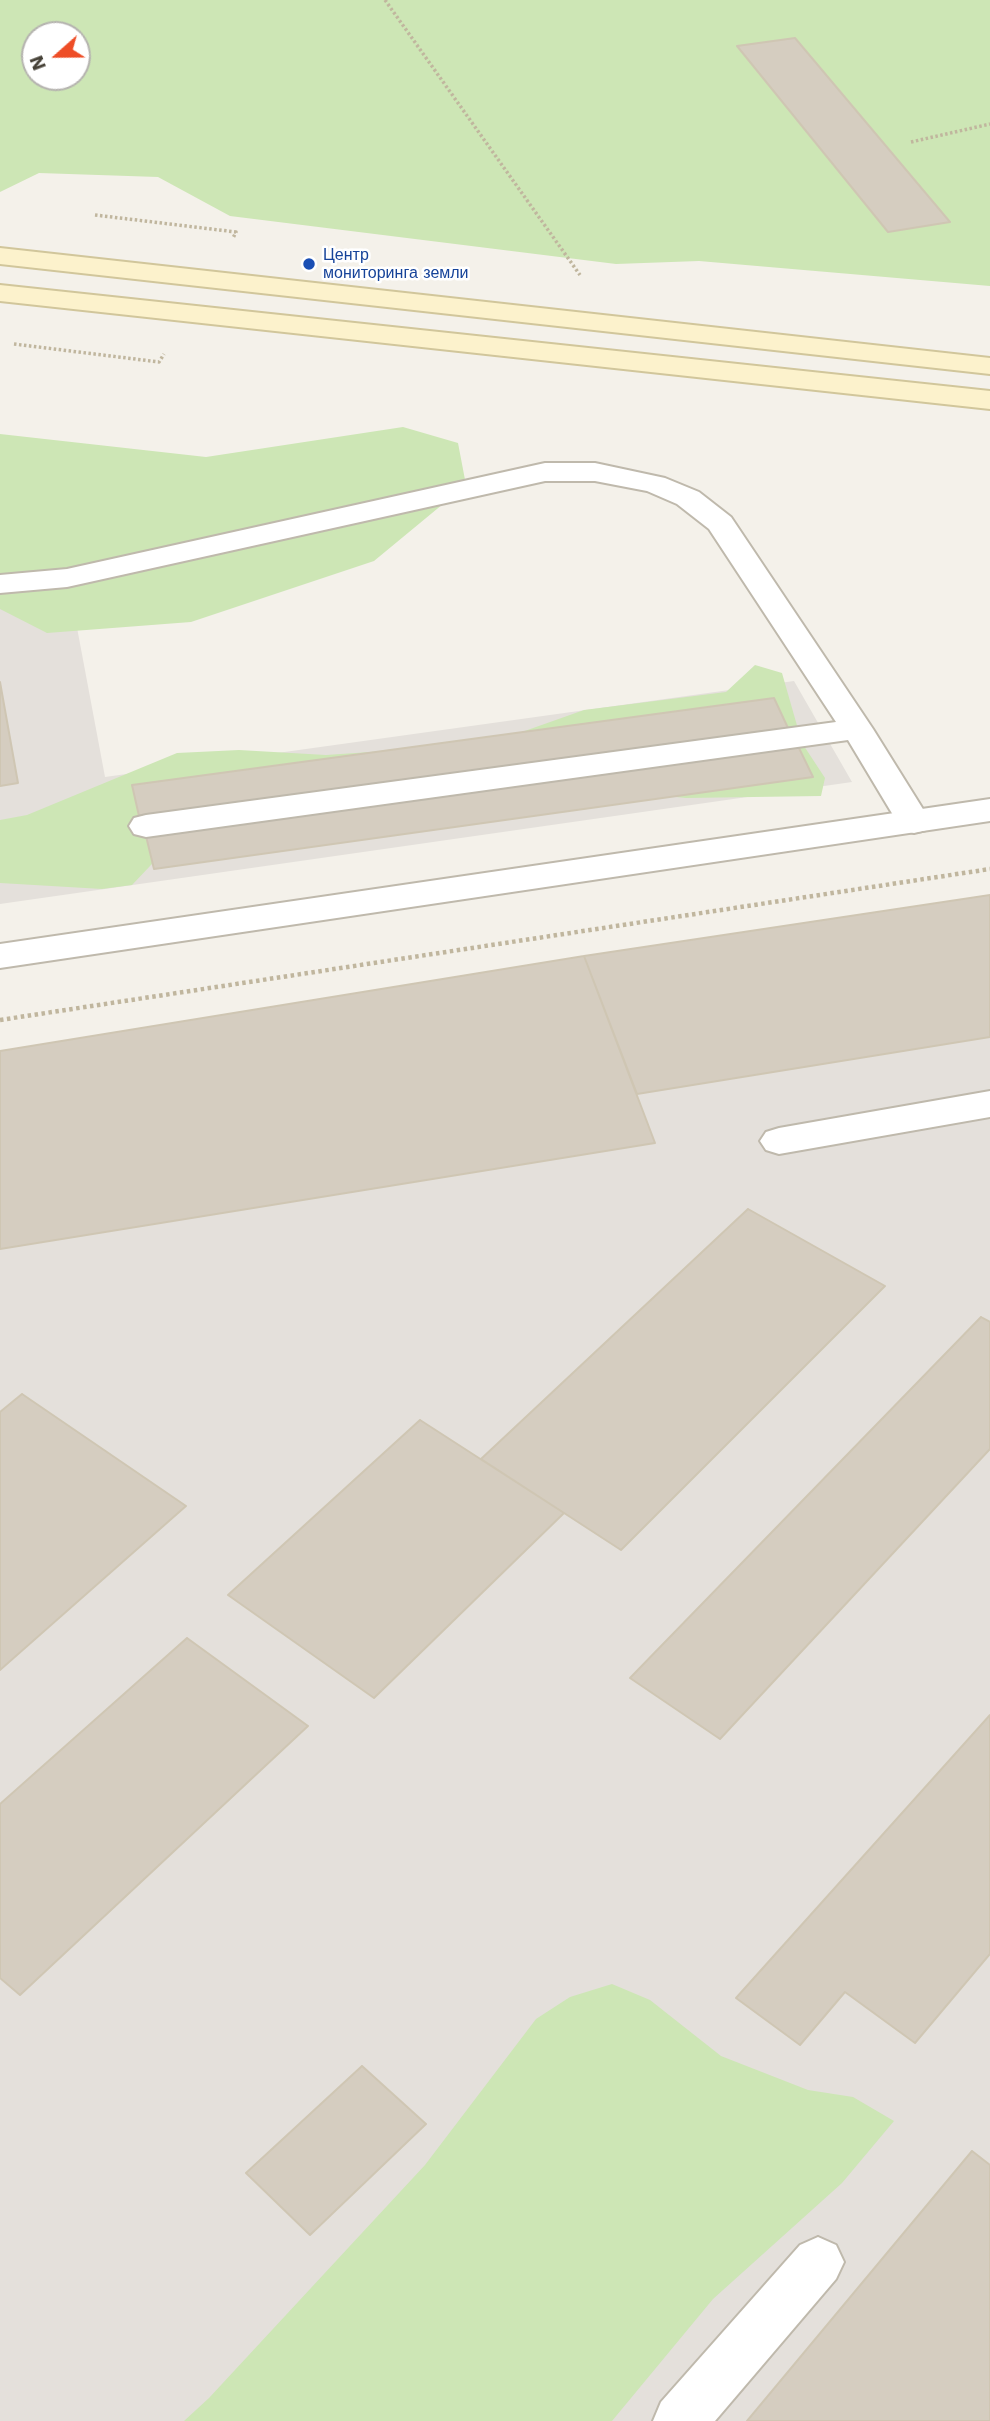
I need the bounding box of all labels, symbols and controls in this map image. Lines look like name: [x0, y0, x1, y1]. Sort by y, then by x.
north arrow: [21, 21, 91, 91]
text: N: [25, 52, 51, 74]
place label: Центр мониторинга земли: [323, 245, 469, 283]
marker: Центр мониторинга земли: [301, 256, 317, 272]

